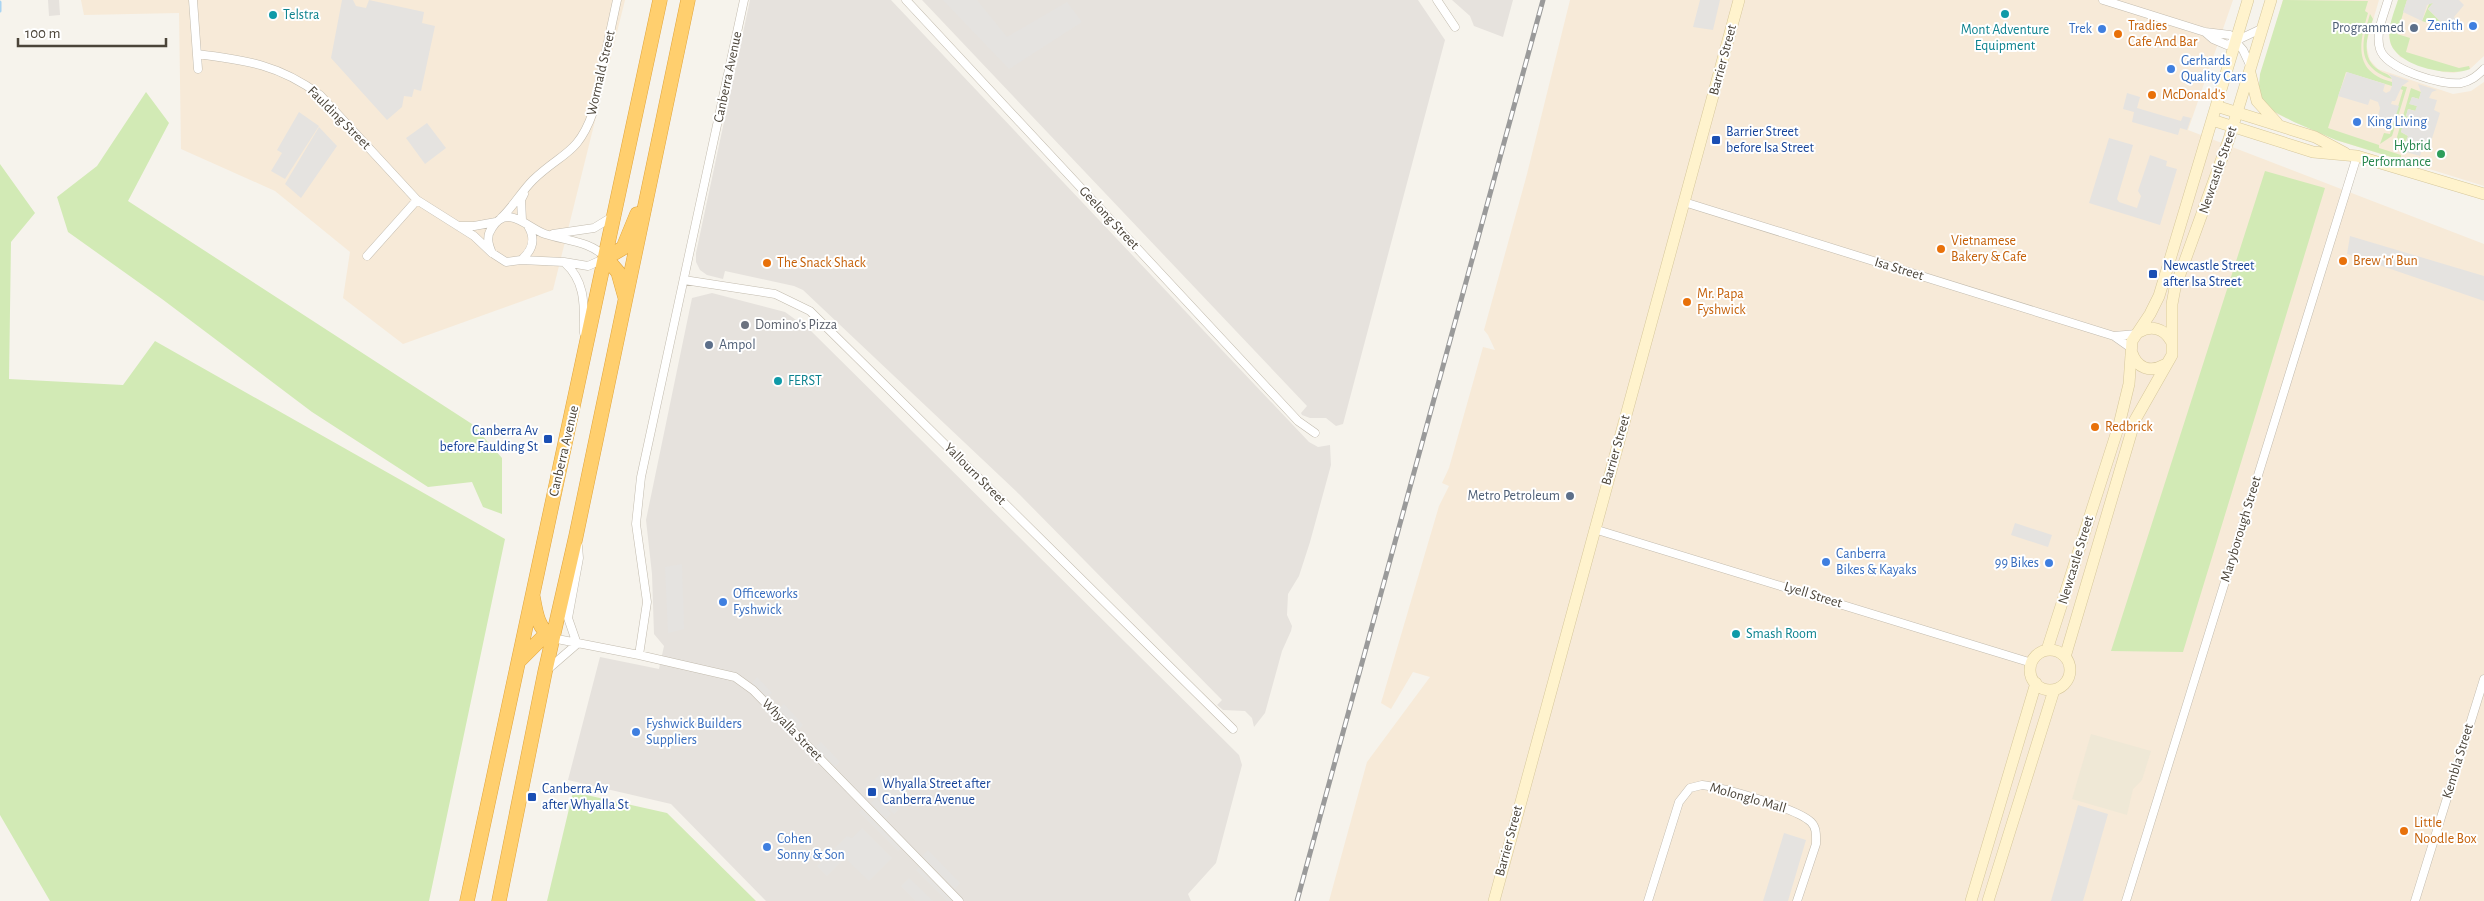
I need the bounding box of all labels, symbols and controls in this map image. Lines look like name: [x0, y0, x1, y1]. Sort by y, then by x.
place label: Telstra: [283, 8, 320, 22]
marker: Mont Adventure Equipment: [1999, 8, 2011, 20]
marker: Telstra: [267, 9, 279, 21]
scale bar: [18, 15, 165, 47]
place label: Tradies Cafe And Bar: [2128, 19, 2198, 49]
place label: Zenith: [2427, 19, 2463, 33]
marker: Zenith: [2467, 20, 2479, 32]
place label: Programmed: [2332, 21, 2404, 35]
place label: Trek: [2069, 22, 2093, 36]
marker: Programmed: [2408, 22, 2420, 34]
street label: Barrier Street: [1707, 23, 1739, 97]
place label: Mont Adventure Equipment: [1961, 23, 2049, 53]
marker: Trek: [2096, 23, 2108, 35]
text: 100 m: [25, 26, 60, 41]
marker: Tradies Cafe And Bar: [2112, 28, 2124, 40]
street label: Wormald Street: [584, 29, 618, 117]
street label: Canberra Avenue: [711, 30, 745, 124]
place label: Gerhards Quality Cars: [2181, 54, 2246, 84]
marker: Gerhards Quality Cars: [2165, 63, 2177, 75]
street label: Faulding Street: [305, 84, 374, 153]
place label: McDonald's: [2162, 88, 2225, 102]
marker: McDonald's: [2146, 89, 2158, 101]
place label: King Living: [2367, 115, 2427, 129]
marker: King Living: [2351, 116, 2363, 128]
street label: Newcastle Street: [2196, 124, 2240, 216]
place label: Barrier Street before Isa Street: [1726, 125, 1815, 155]
marker: Barrier Street before Isa Street: [1710, 134, 1722, 146]
place label: Hybrid Performance: [2361, 139, 2431, 169]
marker: Hybrid Performance: [2435, 148, 2447, 160]
street label: Geelong Street: [1076, 184, 1142, 253]
place label: Vietnamese Bakery & Cafe: [1951, 234, 2027, 264]
marker: Vietnamese Bakery & Cafe: [1935, 243, 1947, 255]
place label: Brew 'n' Bun: [2353, 254, 2418, 268]
street label: Isa Street: [1873, 255, 1926, 283]
marker: Brew 'n' Bun: [2337, 255, 2349, 267]
place label: The Snack Shack: [777, 256, 867, 270]
marker: The Snack Shack: [761, 257, 773, 269]
place label: Newcastle Street after Isa Street: [2163, 259, 2255, 289]
marker: Newcastle Street after Isa Street: [2147, 268, 2159, 280]
place label: Mr. Papa Fyshwick: [1697, 287, 1746, 317]
marker: Mr. Papa Fyshwick: [1681, 296, 1693, 308]
place label: Domino's Pizza: [755, 318, 838, 332]
marker: Domino's Pizza: [739, 319, 751, 331]
place label: Ampol: [719, 338, 756, 352]
marker: Ampol: [703, 339, 715, 351]
place label: FERST: [788, 374, 822, 388]
marker: FERST: [772, 375, 784, 387]
street label: Canberra Avenue: [547, 404, 581, 498]
street label: Barrier Street: [1599, 413, 1633, 487]
place label: Redbrick: [2105, 420, 2153, 434]
marker: Redbrick: [2089, 421, 2101, 433]
place label: Canberra Av before Faulding St: [440, 424, 539, 454]
marker: Canberra Av before Faulding St: [542, 433, 554, 445]
street label: Yallourn Street: [941, 440, 1009, 508]
street label: Maryborough Street: [2218, 474, 2264, 584]
place label: Metro Petroleum: [1468, 489, 1560, 503]
marker: Metro Petroleum: [1564, 490, 1576, 502]
street label: Newcastle Street: [2056, 514, 2096, 606]
place label: Canberra Bikes & Kayaks: [1836, 547, 1917, 577]
marker: Canberra Bikes & Kayaks: [1820, 556, 1832, 568]
place label: 99 Bikes: [1995, 556, 2039, 570]
marker: 99 Bikes: [2043, 557, 2055, 569]
street label: Lyell Street: [1782, 580, 1844, 611]
place label: Officeworks Fyshwick: [733, 587, 798, 617]
marker: Officeworks Fyshwick: [717, 596, 729, 608]
place label: Smash Room: [1746, 627, 1817, 641]
marker: Smash Room: [1730, 628, 1742, 640]
street label: Whyalla Street: [759, 696, 825, 764]
place label: Fyshwick Builders Suppliers: [646, 717, 742, 747]
street label: Kembla Street: [2440, 721, 2476, 800]
marker: Fyshwick Builders Suppliers: [630, 726, 642, 738]
place label: Whyalla Street after Canberra Avenue: [882, 777, 991, 807]
street label: Molonglo Mall: [1708, 780, 1788, 816]
place label: Canberra Av after Whyalla St: [542, 782, 629, 812]
marker: Whyalla Street after Canberra Avenue: [866, 786, 878, 798]
marker: Canberra Av after Whyalla St: [526, 791, 538, 803]
street label: Barrier Street: [1493, 804, 1525, 878]
place label: Little Noodle Box: [2414, 816, 2477, 846]
marker: Little Noodle Box: [2398, 825, 2410, 837]
place label: Cohen Sonny & Son: [777, 832, 845, 862]
marker: Cohen Sonny & Son: [761, 841, 773, 853]

